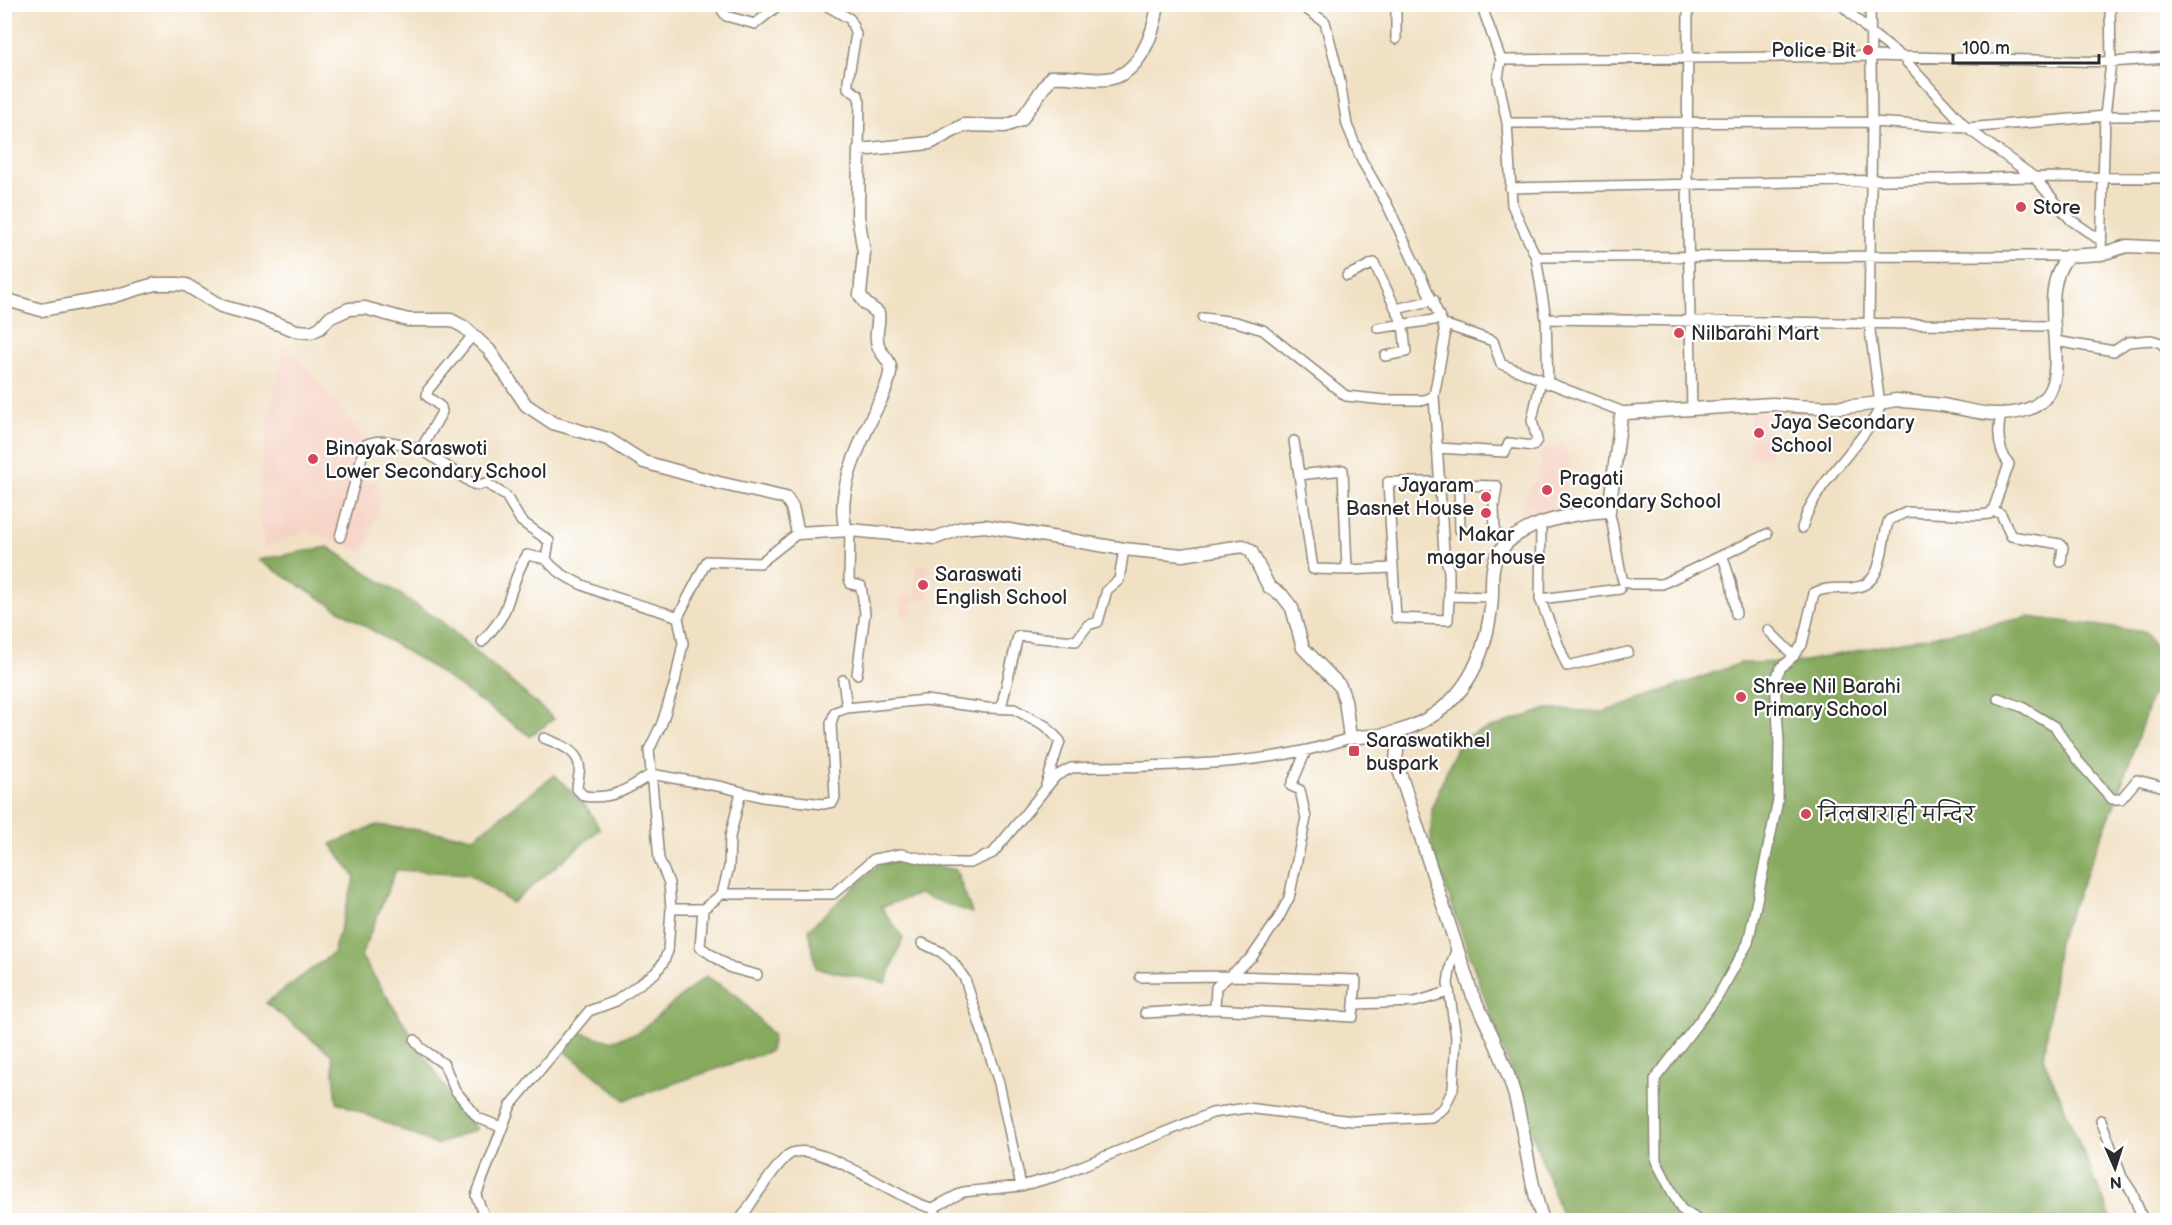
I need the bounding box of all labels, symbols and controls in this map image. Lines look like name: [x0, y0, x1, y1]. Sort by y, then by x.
scale bar: [1953, 27, 2098, 65]
text: 100 m: [1962, 38, 2010, 59]
place label: Police Bit: [1771, 39, 1856, 63]
marker: Police Bit: [1861, 43, 1875, 57]
place label: Store: [2033, 196, 2081, 220]
marker: Store: [2014, 200, 2028, 214]
place label: Nilbarahi Mart: [1691, 322, 1819, 346]
marker: Nilbarahi Mart: [1672, 326, 1686, 340]
place label: Jaya Secondary School: [1771, 411, 1914, 458]
marker: Jaya Secondary School: [1752, 426, 1766, 440]
place label: Binayak Saraswoti Lower Secondary School: [325, 437, 546, 484]
marker: Binayak Saraswoti Lower Secondary School: [306, 452, 320, 466]
place label: Pragati Secondary School: [1559, 467, 1721, 514]
place label: Jayaram Basnet House: [1346, 474, 1474, 521]
marker: Pragati Secondary School: [1540, 483, 1554, 497]
marker: Jayaram Basnet House: [1479, 490, 1493, 504]
marker: Makar magar house: [1479, 506, 1493, 520]
place label: Makar magar house: [1427, 523, 1545, 570]
place label: Saraswati English School: [935, 563, 1067, 610]
marker: Saraswati English School: [916, 578, 930, 592]
place label: Shree Nil Barahi Primary School: [1753, 675, 1901, 722]
marker: Shree Nil Barahi Primary School: [1734, 690, 1748, 704]
place label: Saraswatikhel buspark: [1366, 729, 1490, 776]
marker: Saraswatikhel buspark: [1347, 744, 1361, 758]
place label: निलबाराही मन्दिर: [1817, 799, 1976, 827]
marker: निलबाराही मन्दिर: [1799, 807, 1813, 821]
north arrow: [2085, 1138, 2145, 1198]
text: N: [2109, 1172, 2122, 1191]

